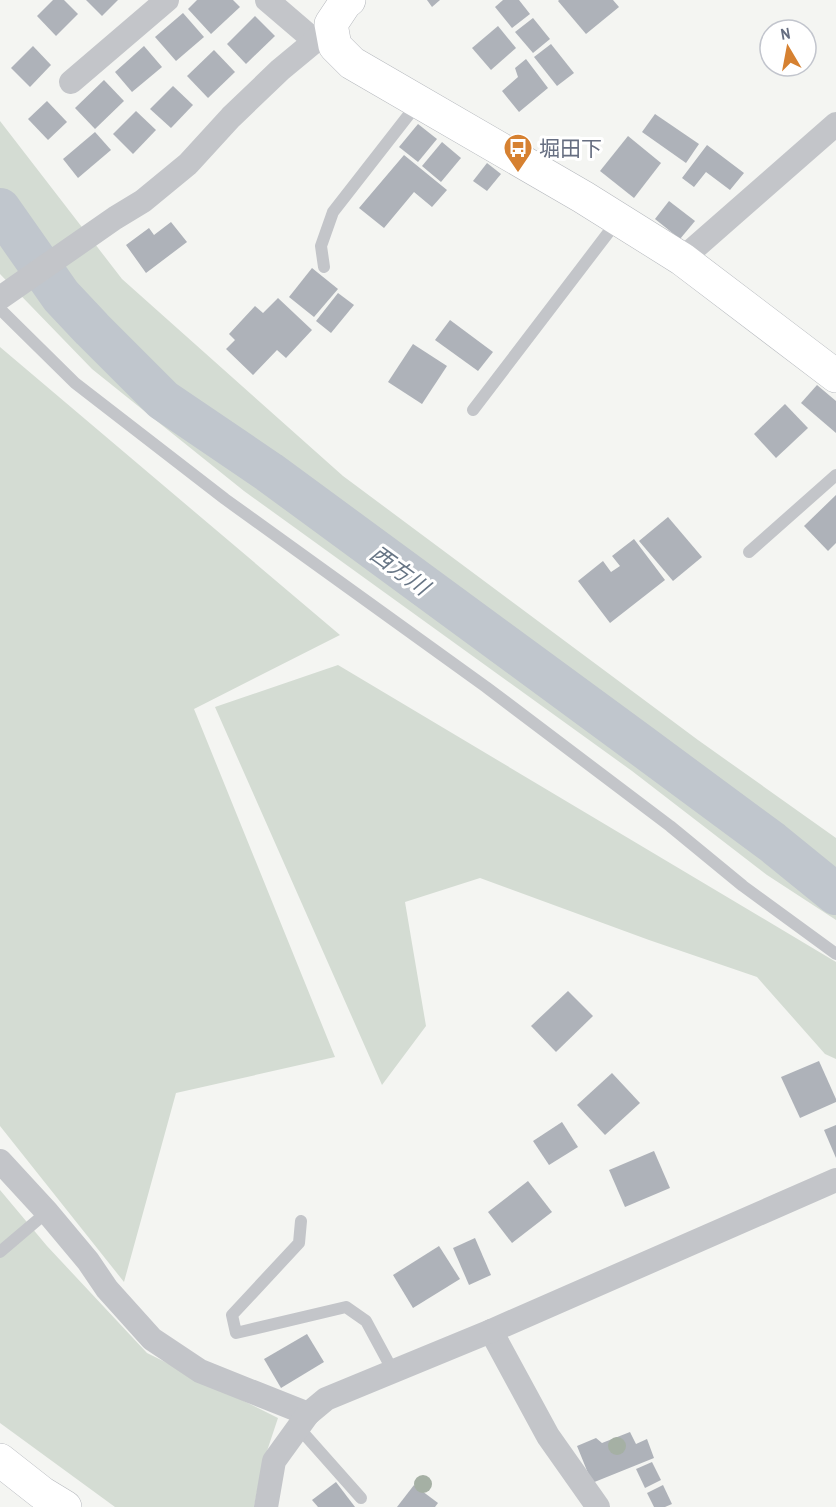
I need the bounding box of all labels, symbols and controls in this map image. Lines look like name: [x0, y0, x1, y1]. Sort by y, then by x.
north arrow: [758, 18, 818, 78]
text: N: [779, 22, 792, 45]
bus stop icon: 堀田下: [502, 132, 534, 174]
place label: 堀田下: [539, 134, 602, 163]
water label: 西方川: [364, 538, 437, 603]

